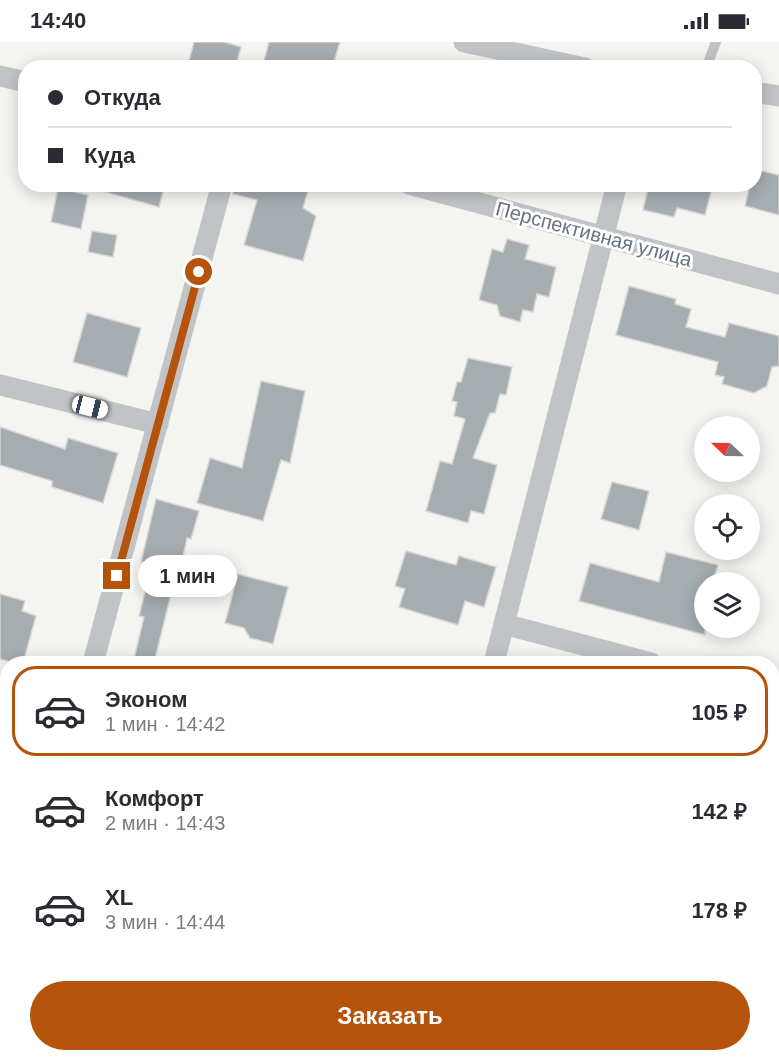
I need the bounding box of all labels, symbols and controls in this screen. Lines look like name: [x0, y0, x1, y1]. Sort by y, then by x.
text: 14:40: [30, 8, 86, 33]
text: Откуда: [84, 85, 161, 110]
text: Куда: [84, 143, 135, 168]
street label: Перспективная улица: [494, 197, 695, 271]
route start: [185, 258, 212, 285]
car: [70, 394, 110, 420]
north arrow: [694, 416, 760, 482]
map controls: [694, 416, 760, 638]
button: locate: [694, 494, 760, 560]
callout: 1 мин: [138, 555, 237, 597]
route end: [103, 562, 130, 589]
text: 1 мин: [160, 565, 215, 587]
button: layers: [694, 572, 760, 638]
icon: car: [33, 684, 87, 738]
text: Эконом: [105, 687, 188, 712]
text: 105 ₽: [691, 700, 747, 725]
text: 1 мин · 14:42: [105, 713, 225, 735]
icon: car: [33, 783, 87, 837]
text: Комфорт: [105, 786, 204, 811]
text: 142 ₽: [691, 799, 747, 824]
text: 2 мин · 14:43: [105, 812, 225, 834]
icon: car: [33, 882, 87, 936]
text: XL: [105, 885, 133, 910]
text: 178 ₽: [691, 898, 747, 923]
text: 3 мин · 14:44: [105, 911, 225, 933]
button: Заказать: [30, 981, 750, 1050]

